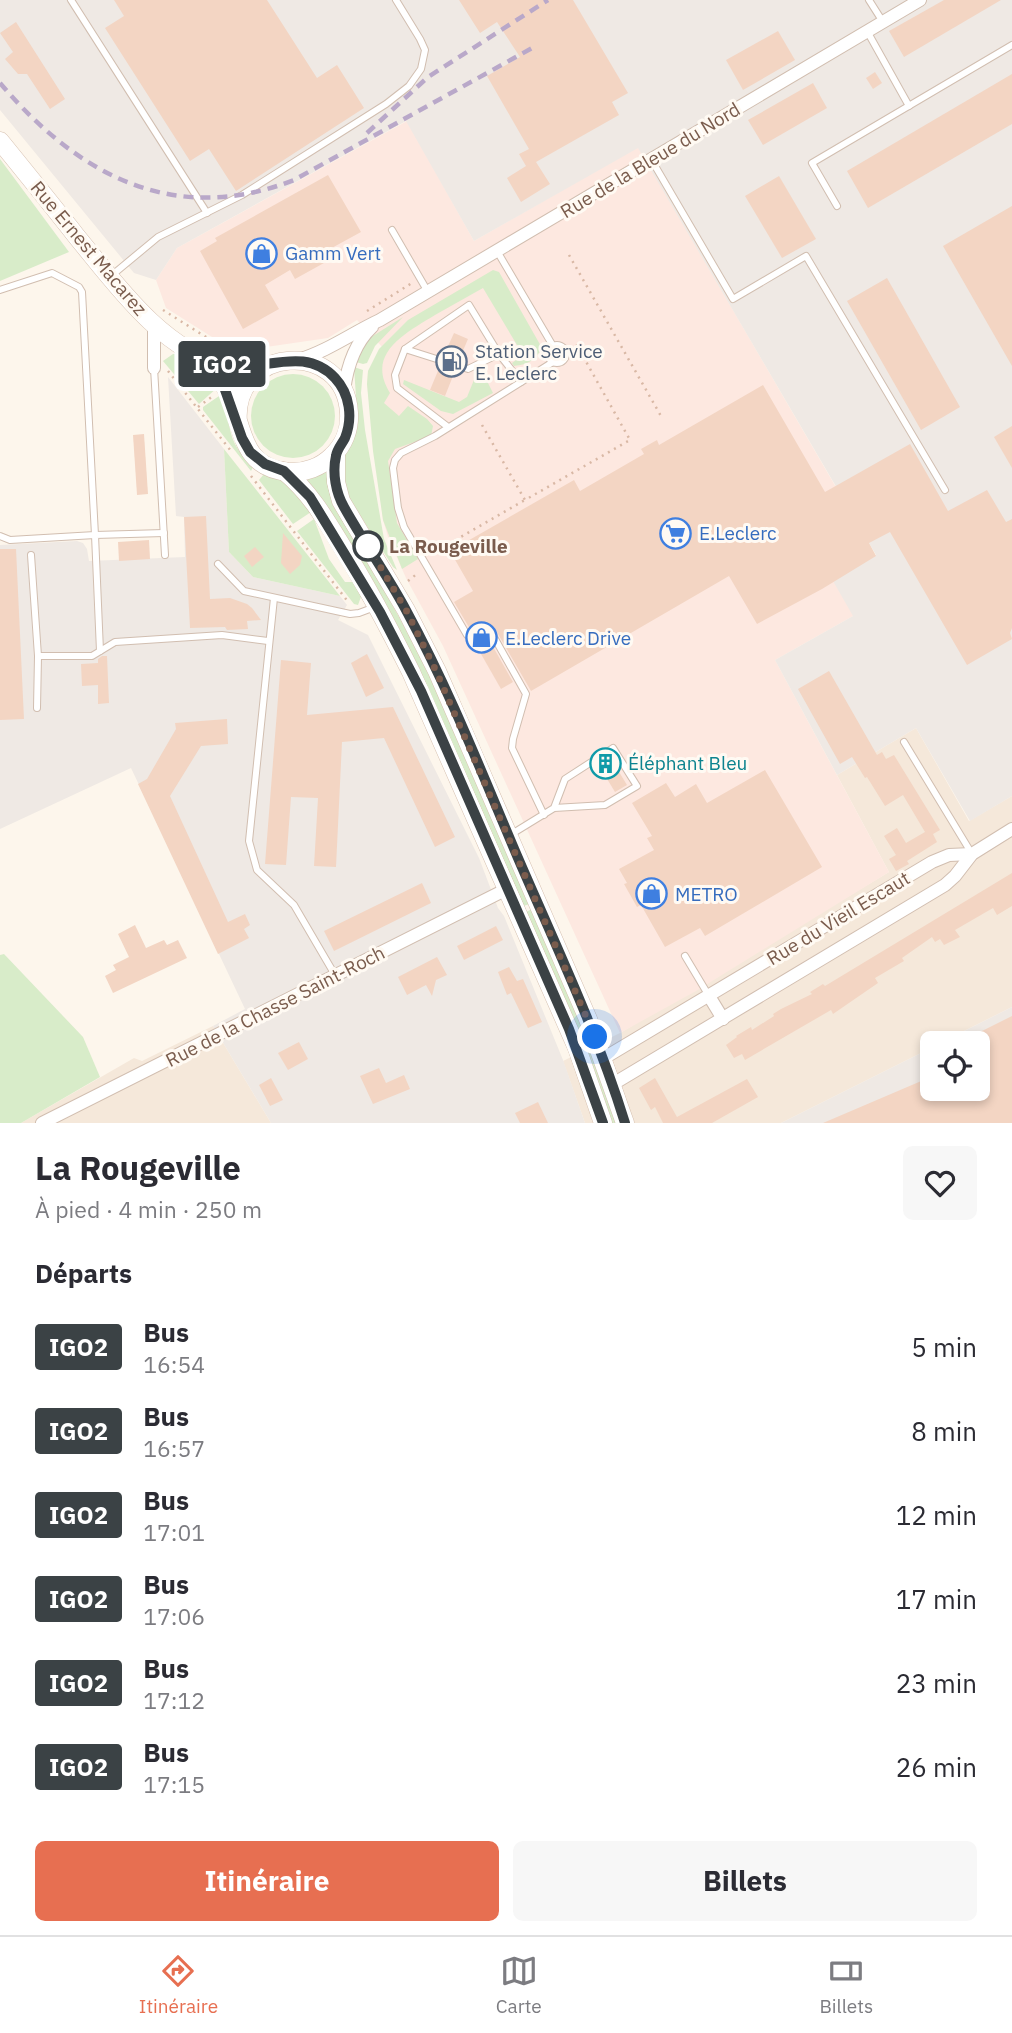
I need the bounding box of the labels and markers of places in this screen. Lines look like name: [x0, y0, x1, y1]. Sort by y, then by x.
shop icon: Gamm Vert: [245, 236, 279, 270]
place label: Gamm Vert: [285, 241, 381, 265]
place label: Station Service E. Leclerc: [475, 339, 603, 385]
fuel station icon: Station Service E. Leclerc: [435, 345, 469, 379]
supermarket icon: E.Leclerc: [659, 516, 693, 550]
place label: E.Leclerc: [699, 521, 777, 545]
marker: La Rougeville: [353, 531, 383, 561]
place label: La Rougeville: [389, 534, 508, 558]
shop icon: E.Leclerc Drive: [465, 621, 499, 655]
place label: E.Leclerc Drive: [505, 626, 631, 650]
building icon: Éléphant Bleu: [588, 746, 622, 780]
place label: Éléphant Bleu: [628, 751, 747, 775]
shop icon: METRO: [635, 877, 669, 911]
place label: METRO: [675, 882, 738, 906]

